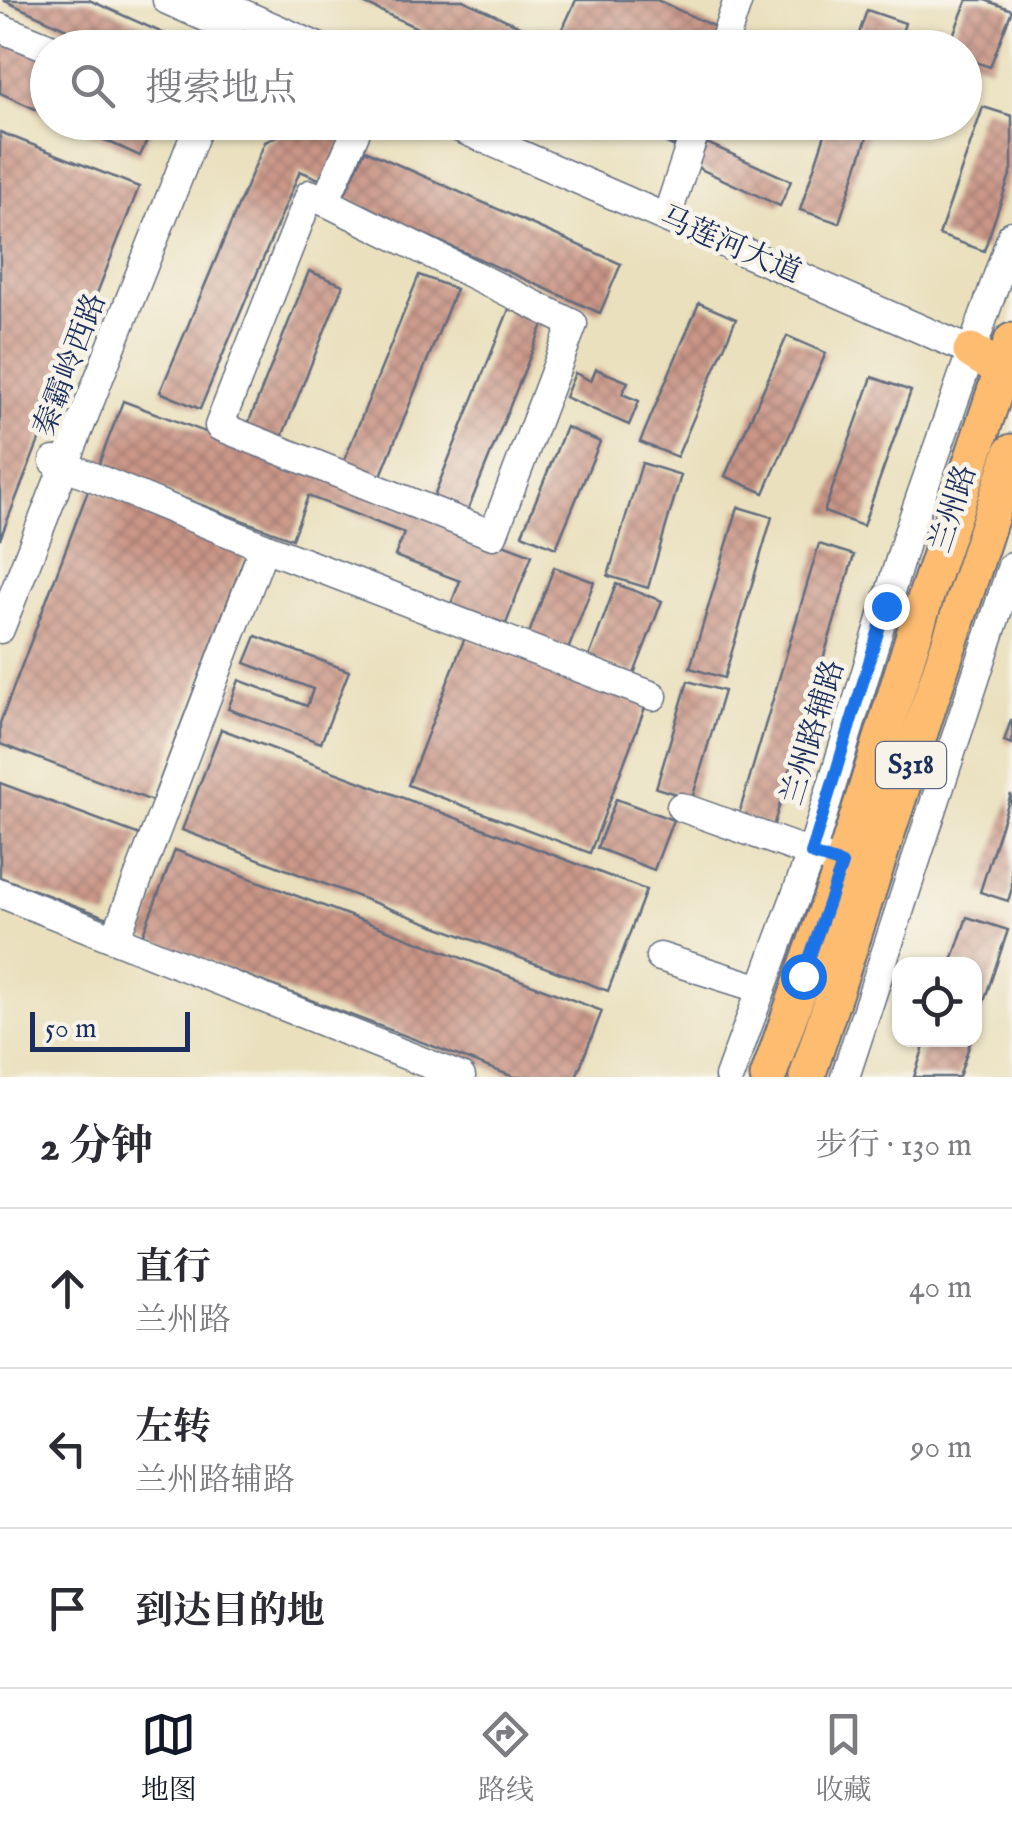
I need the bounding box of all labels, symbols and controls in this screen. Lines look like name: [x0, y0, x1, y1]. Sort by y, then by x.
search box: [30, 30, 982, 140]
icon: search: [65, 58, 120, 113]
text: 搜索地点: [145, 66, 297, 114]
street label: 马莲河大道: [654, 199, 806, 293]
street label: 秦霸岭西路: [26, 288, 116, 442]
street label: 兰州路: [922, 460, 986, 558]
route end: [864, 584, 910, 630]
street label: 兰州路辅路: [774, 656, 854, 810]
road number: S318: [876, 742, 946, 788]
route start: [781, 954, 827, 1000]
map controls: [892, 957, 982, 1047]
button: locate: [892, 957, 982, 1047]
scale bar: [30, 1007, 190, 1052]
text: 50 m: [45, 1012, 97, 1047]
text: 2 分钟: [40, 1121, 153, 1174]
text: 步行 · 130 m: [816, 1126, 972, 1167]
text: 直行: [135, 1245, 211, 1293]
icon: ahead: [40, 1261, 95, 1316]
text: 40 m: [909, 1268, 972, 1309]
text: 兰州路: [135, 1301, 231, 1342]
text: 左转: [135, 1405, 211, 1453]
icon: left: [40, 1421, 95, 1476]
text: 90 m: [911, 1428, 972, 1469]
text: 兰州路辅路: [135, 1461, 295, 1502]
icon: arrive: [40, 1581, 95, 1636]
text: 到达目的地: [135, 1589, 325, 1637]
tab: 地图: [141, 1707, 197, 1809]
tab: 路线: [478, 1707, 534, 1809]
tab: 收藏: [815, 1707, 871, 1809]

